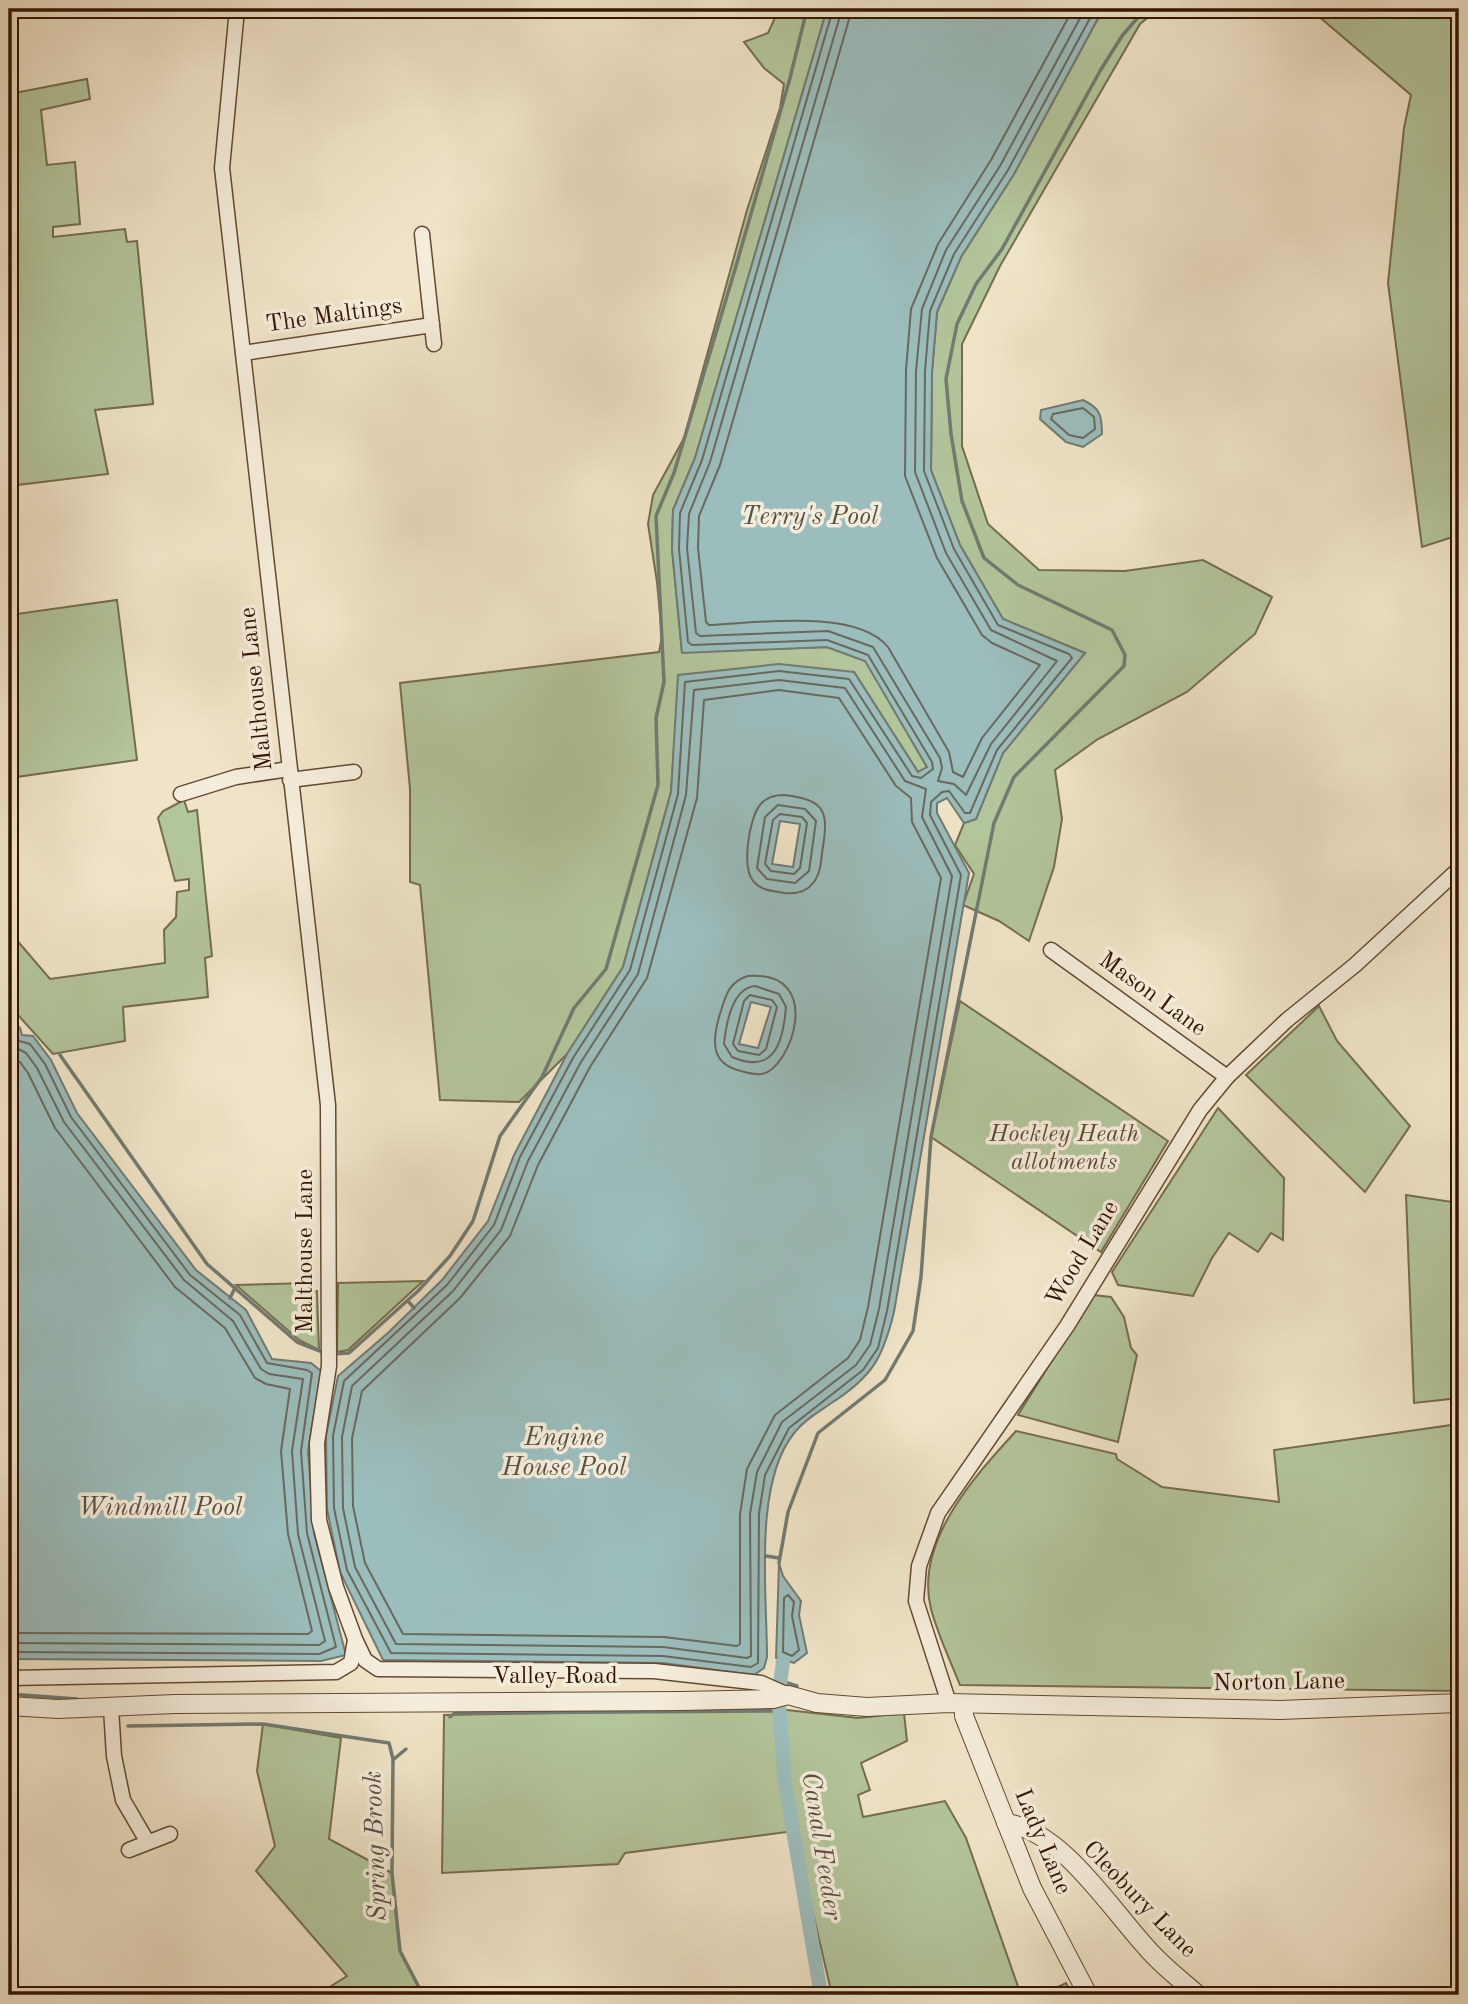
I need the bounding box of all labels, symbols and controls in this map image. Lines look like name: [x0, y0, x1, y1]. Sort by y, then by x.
street label: The Maltings: [264, 295, 404, 337]
water label: Terry's Pool: [741, 504, 879, 530]
street label: Malthouse Lane: [236, 606, 278, 772]
street label: Mason Lane: [1094, 948, 1210, 1042]
park label: Hockley Heath allotments: [988, 1123, 1139, 1175]
street label: Malthouse Lane: [294, 1169, 318, 1333]
street label: Wood Lane: [1042, 1197, 1124, 1311]
water label: Engine House Pool: [500, 1425, 627, 1481]
water label: Windmill Pool: [77, 1495, 243, 1521]
street label: Valley Road: [492, 1665, 618, 1689]
street label: Norton Lane: [1213, 1670, 1345, 1696]
water label: Spring Brook: [360, 1770, 392, 1922]
water label: Canal Feeder: [796, 1770, 846, 1923]
street label: Lady Lane: [1009, 1786, 1075, 1898]
street label: Cleobury Lane: [1078, 1837, 1200, 1963]

